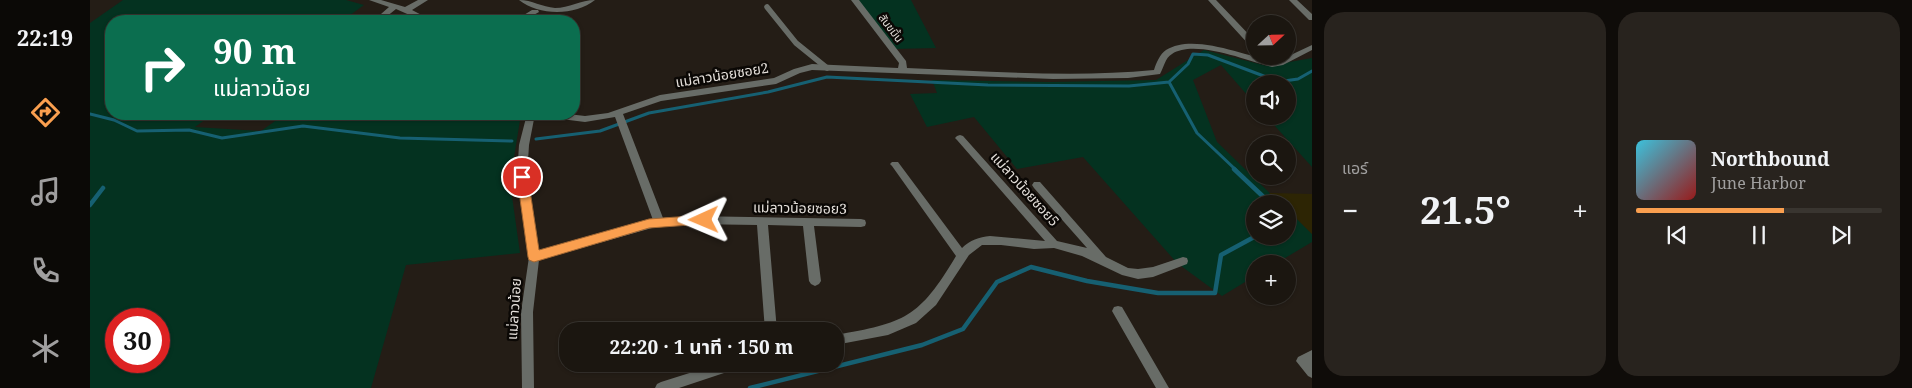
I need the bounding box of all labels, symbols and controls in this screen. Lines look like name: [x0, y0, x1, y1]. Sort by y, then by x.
street label: สันขมิ้น: [876, 10, 907, 45]
north arrow: [1246, 15, 1296, 65]
map controls: [1246, 15, 1296, 305]
text: 22:19: [17, 22, 73, 52]
text: 90 m: [213, 27, 296, 74]
icon: right: [130, 35, 195, 100]
street label: แม่ลาวน้อยซอย2: [674, 58, 770, 91]
text: แม่ลาวน้อย: [213, 72, 311, 102]
button: sound: [1246, 75, 1296, 125]
icon: directions: [28, 95, 63, 130]
button: search: [1246, 135, 1296, 185]
text: Northbound: [1711, 146, 1830, 172]
street label: แม่ลาวน้อยซอย5: [987, 147, 1064, 230]
pin: [501, 156, 543, 198]
text: แอร์: [1342, 157, 1368, 179]
icon: arrive: [508, 163, 536, 191]
text: June Harbor: [1711, 172, 1806, 194]
icon: music: [28, 174, 63, 209]
text: 21.5°: [1420, 183, 1511, 235]
text: −: [1342, 191, 1358, 229]
text: +: [1572, 191, 1588, 229]
position arrow: [677, 193, 729, 245]
button: layers: [1246, 195, 1296, 245]
street label: แม่ลาวน้อยซอย3: [753, 197, 847, 218]
icon: previous: [1663, 221, 1691, 249]
icon: pause: [1745, 221, 1773, 249]
icon: next: [1827, 221, 1855, 249]
icon: phone: [28, 253, 63, 288]
button: +: [1246, 255, 1296, 305]
street label: แม่ลาวน้อย: [502, 277, 525, 341]
speed limit sign: 30: [105, 308, 170, 373]
icon: climate: [28, 331, 63, 366]
text: 22:20 · 1 นาที · 150 m: [610, 334, 793, 360]

